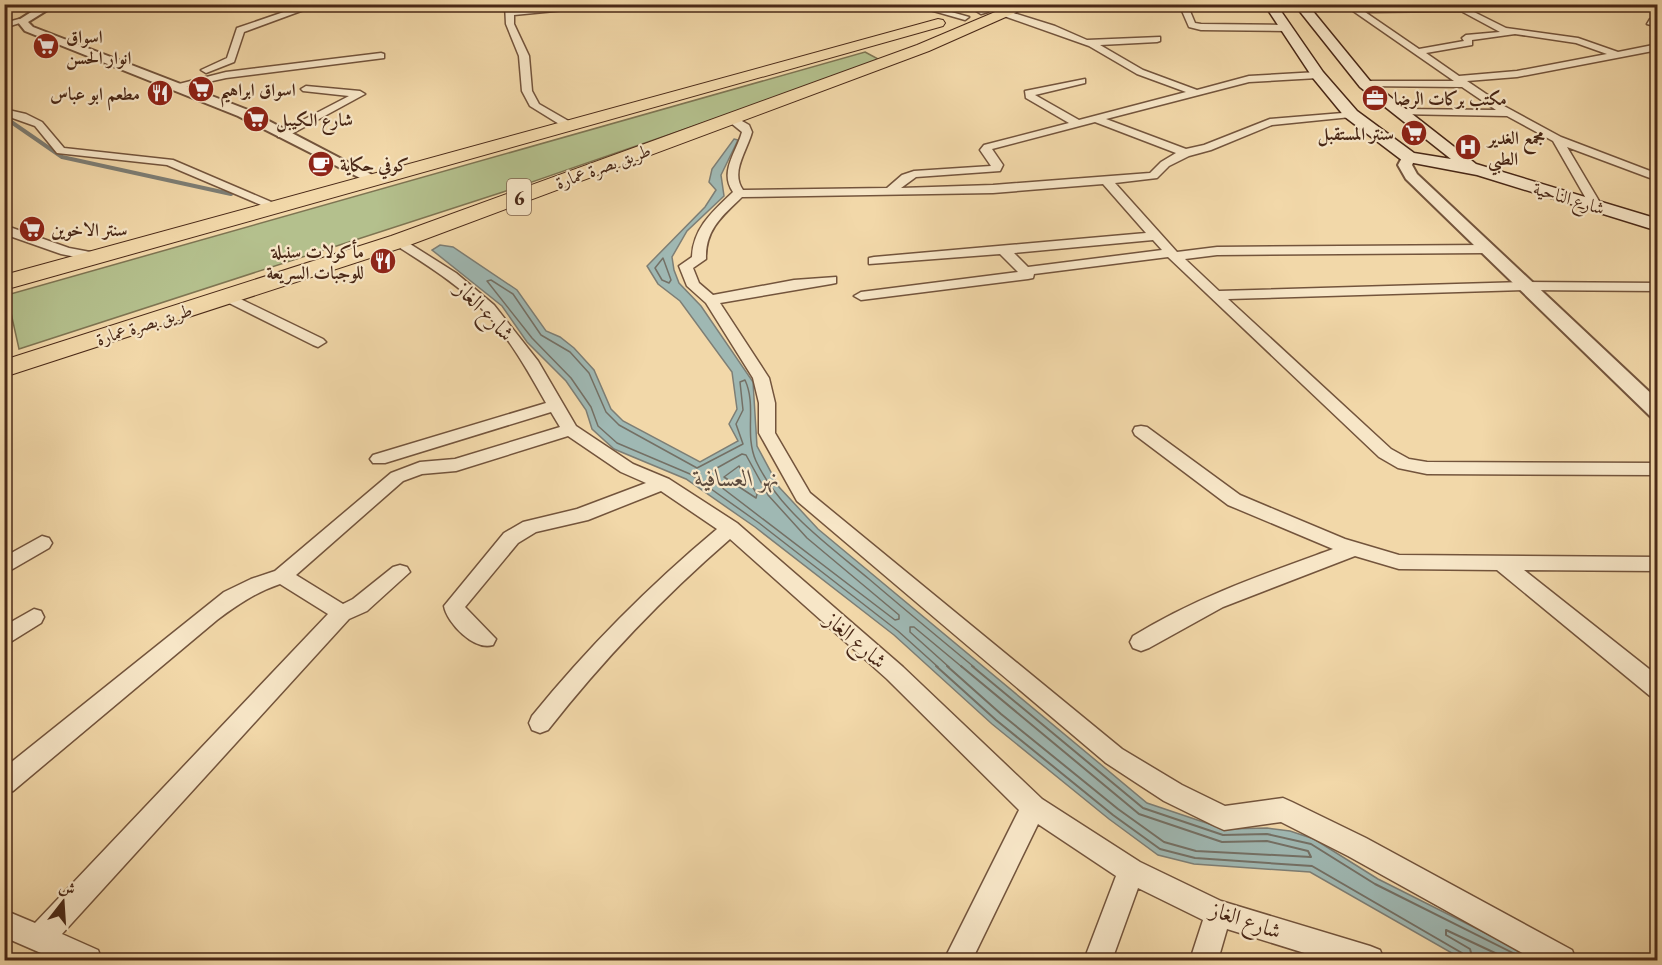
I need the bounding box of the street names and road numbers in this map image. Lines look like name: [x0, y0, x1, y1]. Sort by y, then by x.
street label: طريق بصرة عمارة: [552, 138, 654, 195]
street label: شارع الناحية: [1529, 176, 1607, 224]
road number: 6: [507, 179, 531, 215]
street label: شارع الغاز: [445, 273, 521, 350]
street label: طريق بصرة عمارة: [93, 298, 195, 351]
street label: شارع الغاز: [815, 604, 893, 678]
street label: شارع الغاز: [1204, 894, 1285, 949]

